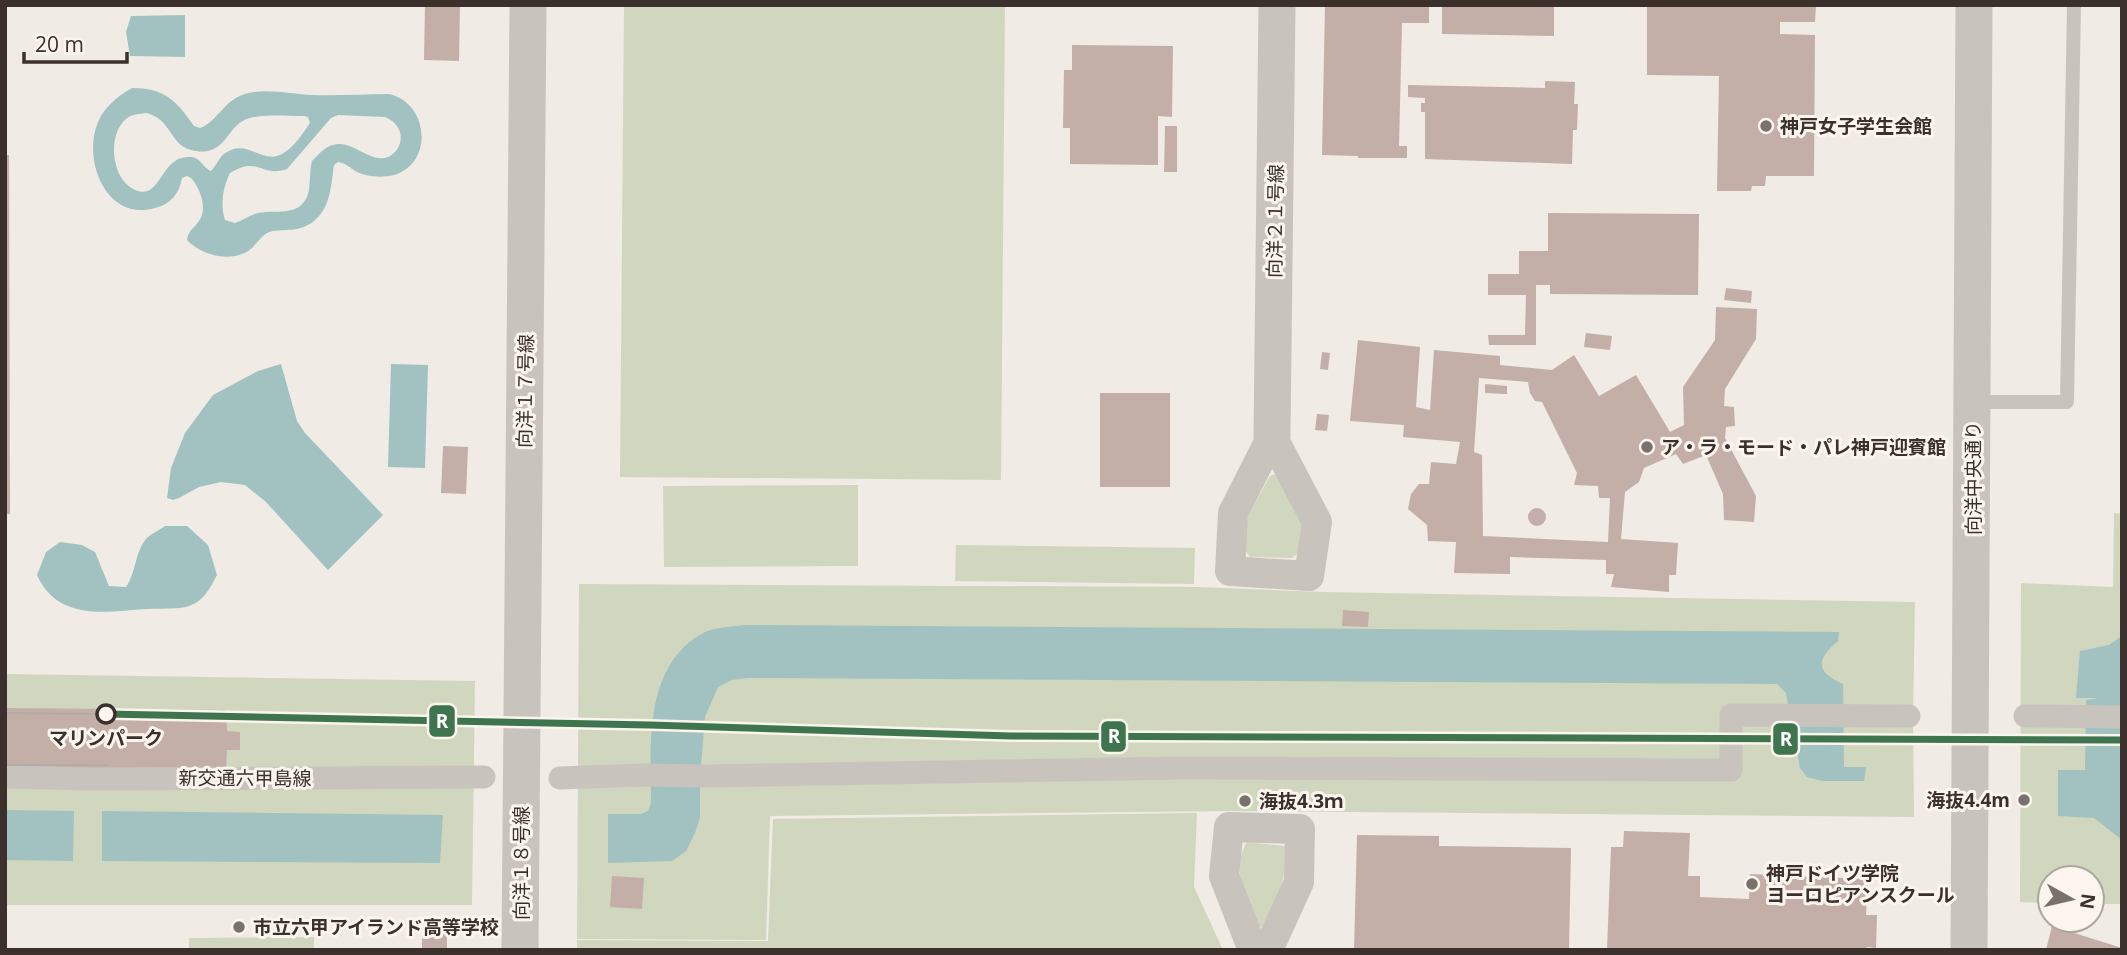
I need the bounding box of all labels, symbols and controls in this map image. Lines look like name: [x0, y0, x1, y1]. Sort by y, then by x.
scale bar: [24, 21, 128, 65]
text: 20 m: [35, 30, 84, 58]
place label: 神戸女子学生会館: [1780, 113, 1932, 139]
marker: 神戸女子学生会館: [1758, 118, 1774, 134]
street label: 向洋２１号線: [1261, 164, 1289, 278]
street label: 向洋１７号線: [511, 334, 539, 448]
street label: 向洋中央通り: [1960, 421, 1986, 535]
place label: ア・ラ・モード・パレ神戸迎賓館: [1661, 434, 1946, 460]
marker: ア・ラ・モード・パレ神戸迎賓館: [1639, 439, 1655, 455]
marker: マリンパーク: [96, 704, 116, 724]
line badge: R: [428, 704, 456, 738]
text: R: [436, 708, 449, 734]
line badge: R: [1100, 720, 1127, 753]
line badge: R: [1772, 722, 1799, 756]
text: R: [1108, 723, 1121, 749]
place label: マリンパーク: [49, 725, 163, 751]
text: R: [1780, 726, 1793, 752]
street label: 新交通六甲島線: [178, 765, 312, 791]
place label: 海抜4.4m: [1926, 787, 2010, 813]
place label: 海抜4.3ｍ: [1259, 788, 1343, 814]
marker: 海抜4.4m: [2016, 792, 2032, 808]
marker: 海抜4.3ｍ: [1237, 793, 1253, 809]
street label: 向洋１８号線: [508, 806, 534, 920]
place label: 神戸ドイツ学院 ヨーロピアンスクール: [1766, 860, 1955, 908]
north arrow: [2036, 864, 2106, 934]
marker: 神戸ドイツ学院 ヨーロピアンスクール: [1744, 876, 1760, 892]
text: N: [2074, 892, 2102, 911]
place label: 市立六甲アイランド高等学校: [253, 914, 499, 940]
marker: 市立六甲アイランド高等学校: [231, 919, 247, 935]

